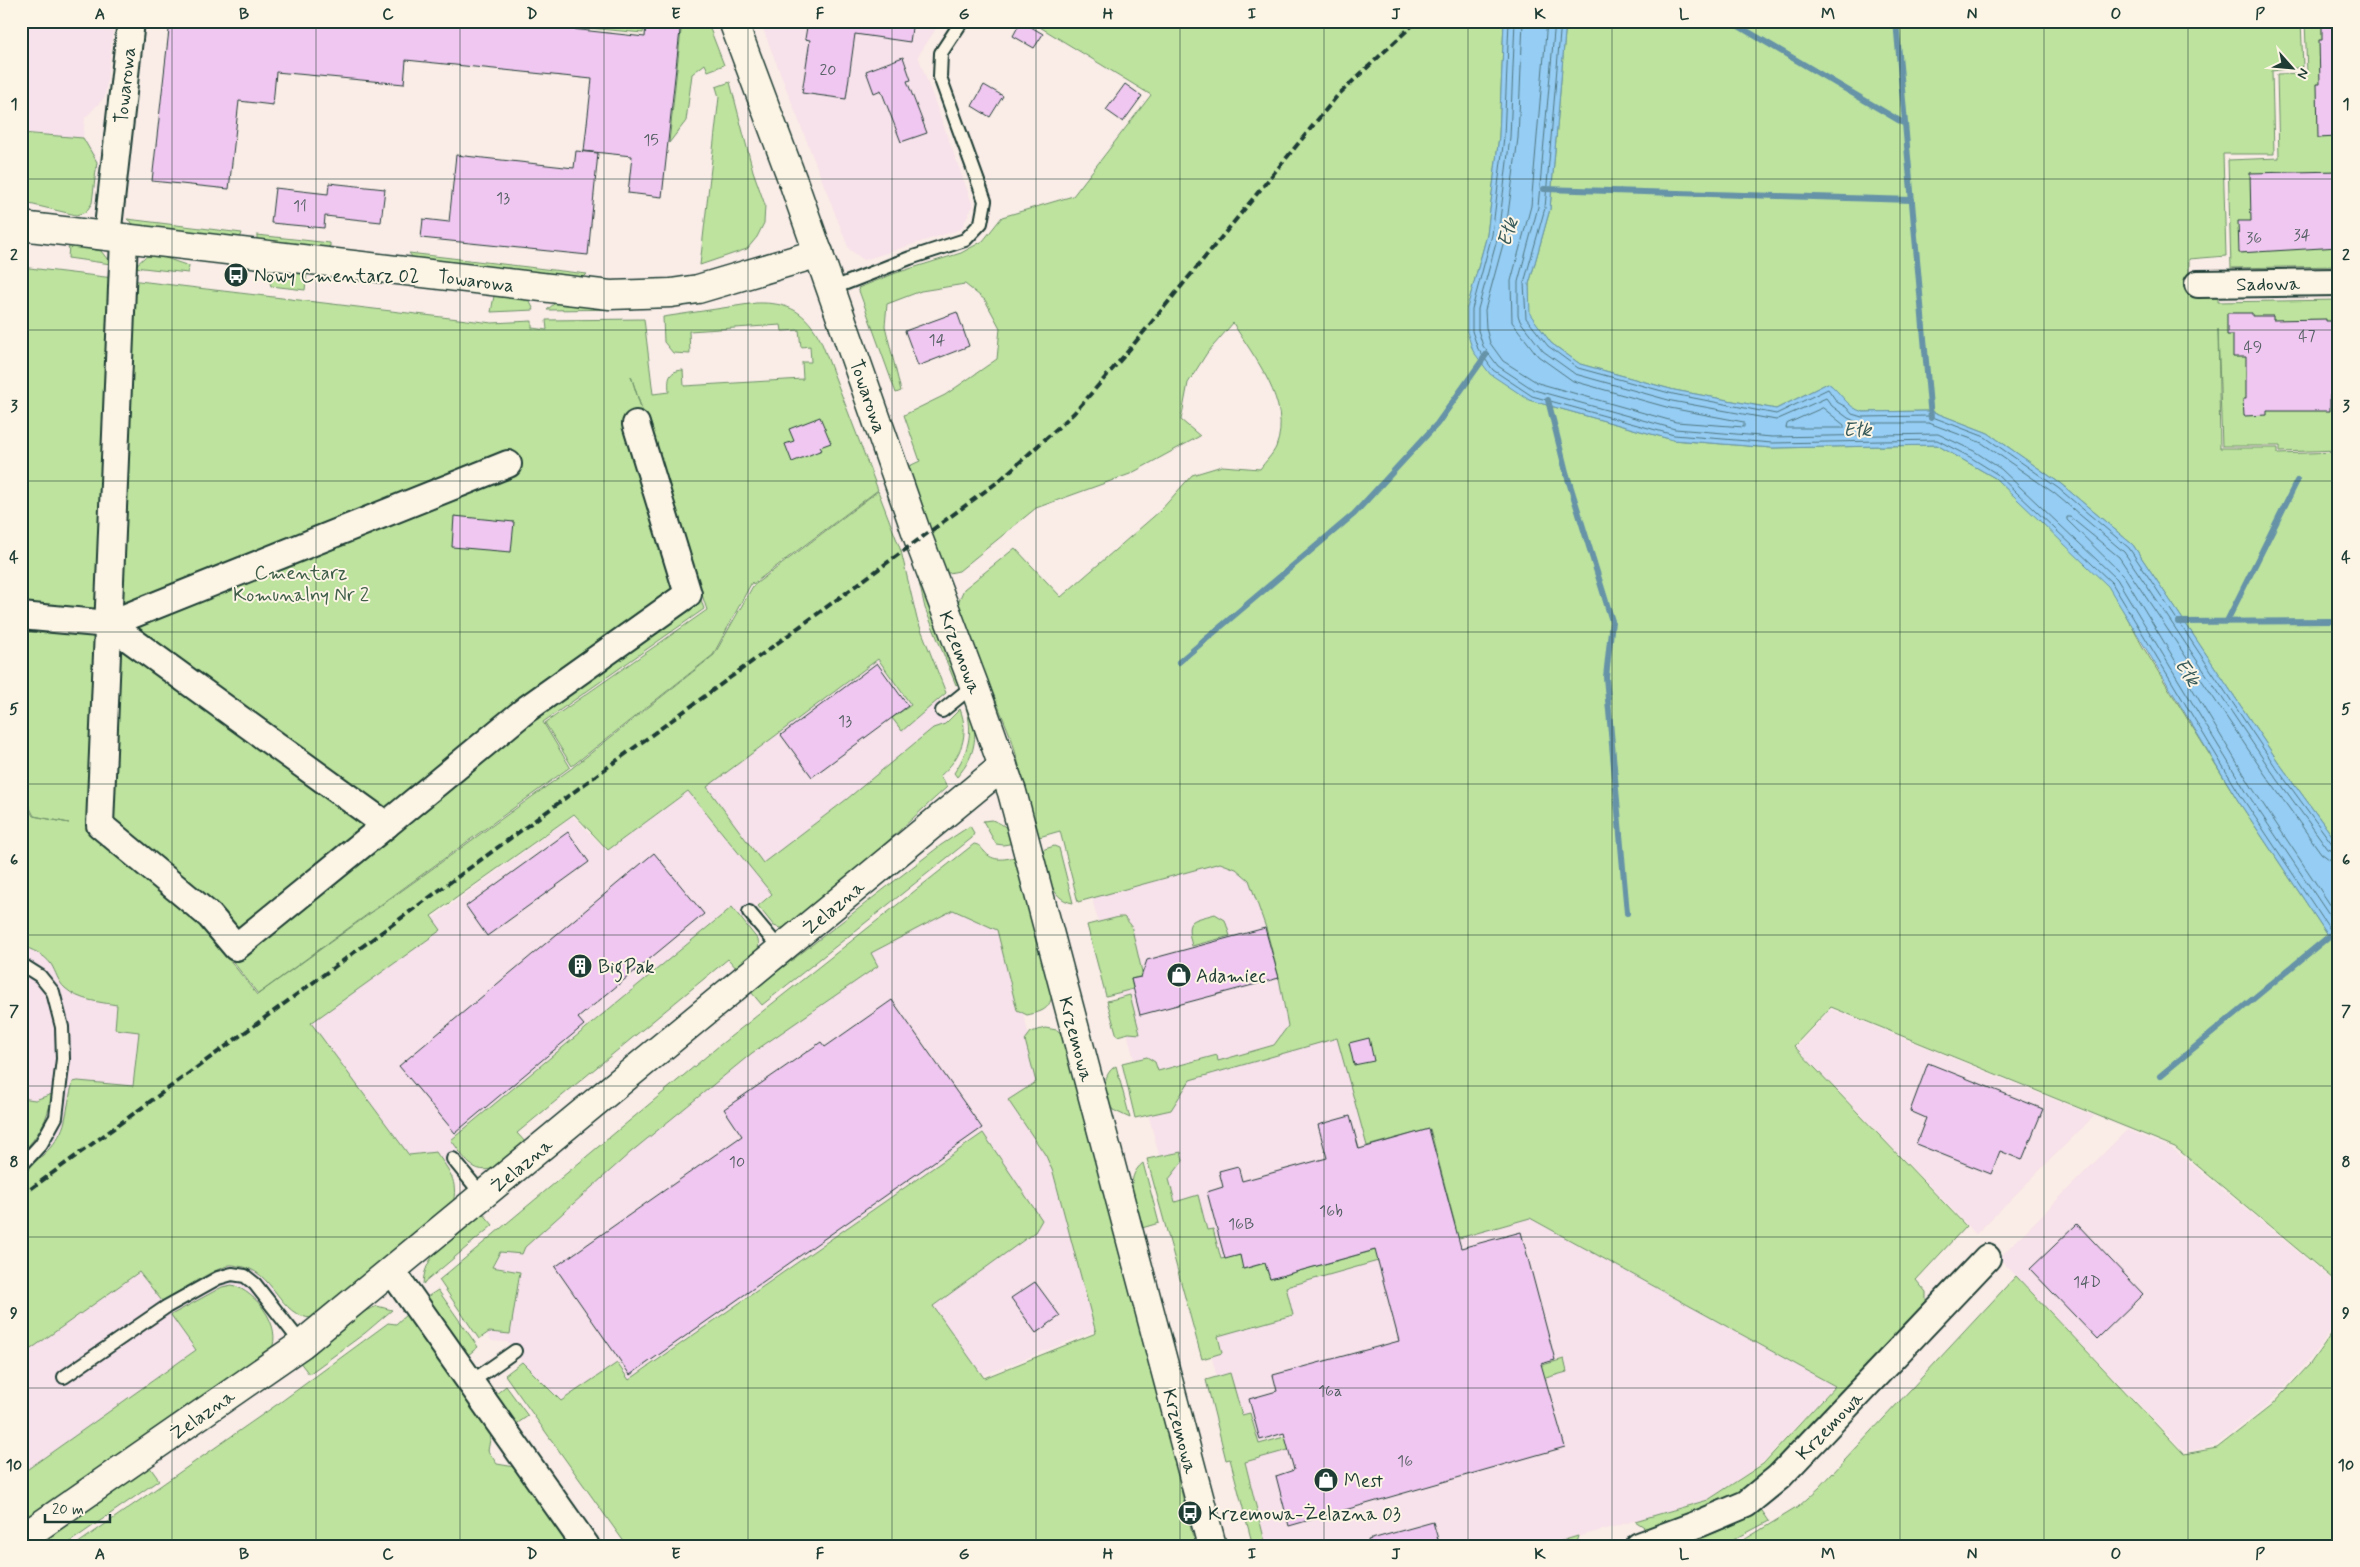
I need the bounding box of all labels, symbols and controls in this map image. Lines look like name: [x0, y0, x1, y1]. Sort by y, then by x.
text: A: [95, 4, 105, 25]
text: B: [239, 4, 249, 25]
text: C: [382, 4, 394, 25]
text: D: [526, 4, 538, 25]
text: E: [671, 4, 681, 25]
text: F: [816, 4, 825, 25]
text: G: [959, 4, 970, 25]
text: H: [1103, 4, 1114, 25]
text: I: [1248, 4, 1257, 25]
text: J: [1391, 4, 1401, 25]
text: K: [1534, 4, 1546, 25]
text: L: [1679, 4, 1690, 25]
text: M: [1821, 4, 1835, 25]
text: N: [1967, 4, 1977, 25]
text: O: [2111, 4, 2122, 25]
text: P: [2255, 4, 2265, 25]
north arrow: [2268, 42, 2318, 92]
street label: Towarowa: [109, 46, 142, 125]
house number: 20: [820, 60, 837, 81]
text: N: [2293, 65, 2313, 82]
text: 1: [10, 94, 18, 115]
text: 1: [2342, 94, 2350, 115]
house number: 15: [643, 130, 659, 151]
house number: 13: [496, 188, 510, 209]
house number: 11: [293, 196, 307, 217]
water label: Ełk: [1491, 213, 1526, 250]
house number: 34: [2294, 225, 2311, 246]
house number: 36: [2246, 228, 2262, 249]
text: 2: [10, 245, 18, 266]
text: 2: [2342, 245, 2350, 266]
bus stop icon: Nowy Cmentarz 02: [223, 262, 249, 288]
place label: Nowy Cmentarz 02: [254, 264, 419, 289]
street label: Towarowa: [436, 264, 516, 299]
street label: Sadowa: [2236, 271, 2301, 298]
house number: 47: [2298, 326, 2316, 347]
house number: 14: [929, 330, 946, 351]
house number: 49: [2244, 337, 2262, 358]
street label: Towarowa: [843, 356, 892, 437]
text: 3: [10, 396, 18, 417]
text: 3: [2342, 396, 2350, 417]
water label: Ełk: [1843, 417, 1873, 444]
text: 4: [9, 547, 19, 568]
text: 4: [2341, 547, 2351, 568]
park label: Cmentarz Komunalny Nr 2: [233, 561, 369, 608]
street label: Krzemowa: [932, 607, 987, 698]
water label: Ełk: [2168, 653, 2207, 694]
text: 5: [9, 699, 19, 720]
text: 5: [2341, 699, 2351, 720]
house number: 13: [838, 711, 852, 732]
text: 6: [10, 850, 18, 871]
text: 6: [2342, 850, 2350, 871]
street label: Żelazna: [798, 875, 871, 941]
building icon: BigPak: [567, 953, 593, 979]
place label: BigPak: [598, 955, 655, 983]
shop icon: Adamiec: [1166, 962, 1192, 988]
place label: Adamiec: [1196, 964, 1266, 989]
street label: Krzemowa: [1052, 994, 1099, 1085]
text: 7: [9, 1001, 19, 1022]
text: 7: [2341, 1001, 2351, 1022]
street label: Żelazna: [486, 1133, 559, 1199]
text: 8: [9, 1152, 19, 1173]
house number: 10: [729, 1152, 745, 1173]
text: 8: [2341, 1152, 2351, 1173]
house number: 16b: [1319, 1201, 1343, 1222]
house number: 16B: [1228, 1214, 1254, 1235]
house number: 14D: [2073, 1272, 2101, 1293]
text: 9: [10, 1303, 18, 1324]
text: 9: [2342, 1303, 2350, 1324]
house number: 16a: [1318, 1381, 1342, 1402]
street label: Żelazna: [166, 1384, 241, 1447]
street label: Krzemowa: [1156, 1386, 1203, 1477]
street label: Krzemowa: [1791, 1386, 1870, 1466]
house number: 16: [1397, 1451, 1413, 1472]
text: 10: [6, 1455, 22, 1476]
text: 10: [2338, 1455, 2354, 1476]
shop icon: Mest: [1313, 1467, 1339, 1493]
place label: Mest: [1344, 1469, 1383, 1494]
scale bar: [45, 1492, 110, 1524]
text: 20 m: [52, 1500, 84, 1520]
bus stop icon: Krzemowa-Żelazna 03: [1177, 1500, 1203, 1526]
place label: Krzemowa-Żelazna 03: [1208, 1502, 1401, 1527]
text: A: [95, 1544, 105, 1565]
text: B: [239, 1544, 249, 1565]
text: C: [382, 1544, 394, 1565]
text: D: [526, 1544, 538, 1565]
text: E: [671, 1544, 681, 1565]
text: F: [816, 1544, 825, 1565]
text: G: [959, 1544, 970, 1565]
text: H: [1103, 1544, 1114, 1565]
text: I: [1248, 1544, 1257, 1565]
text: J: [1391, 1544, 1401, 1565]
text: K: [1534, 1544, 1546, 1565]
text: L: [1679, 1544, 1690, 1565]
text: M: [1821, 1544, 1835, 1565]
text: N: [1967, 1544, 1977, 1565]
text: O: [2111, 1544, 2122, 1565]
text: P: [2255, 1544, 2265, 1565]

